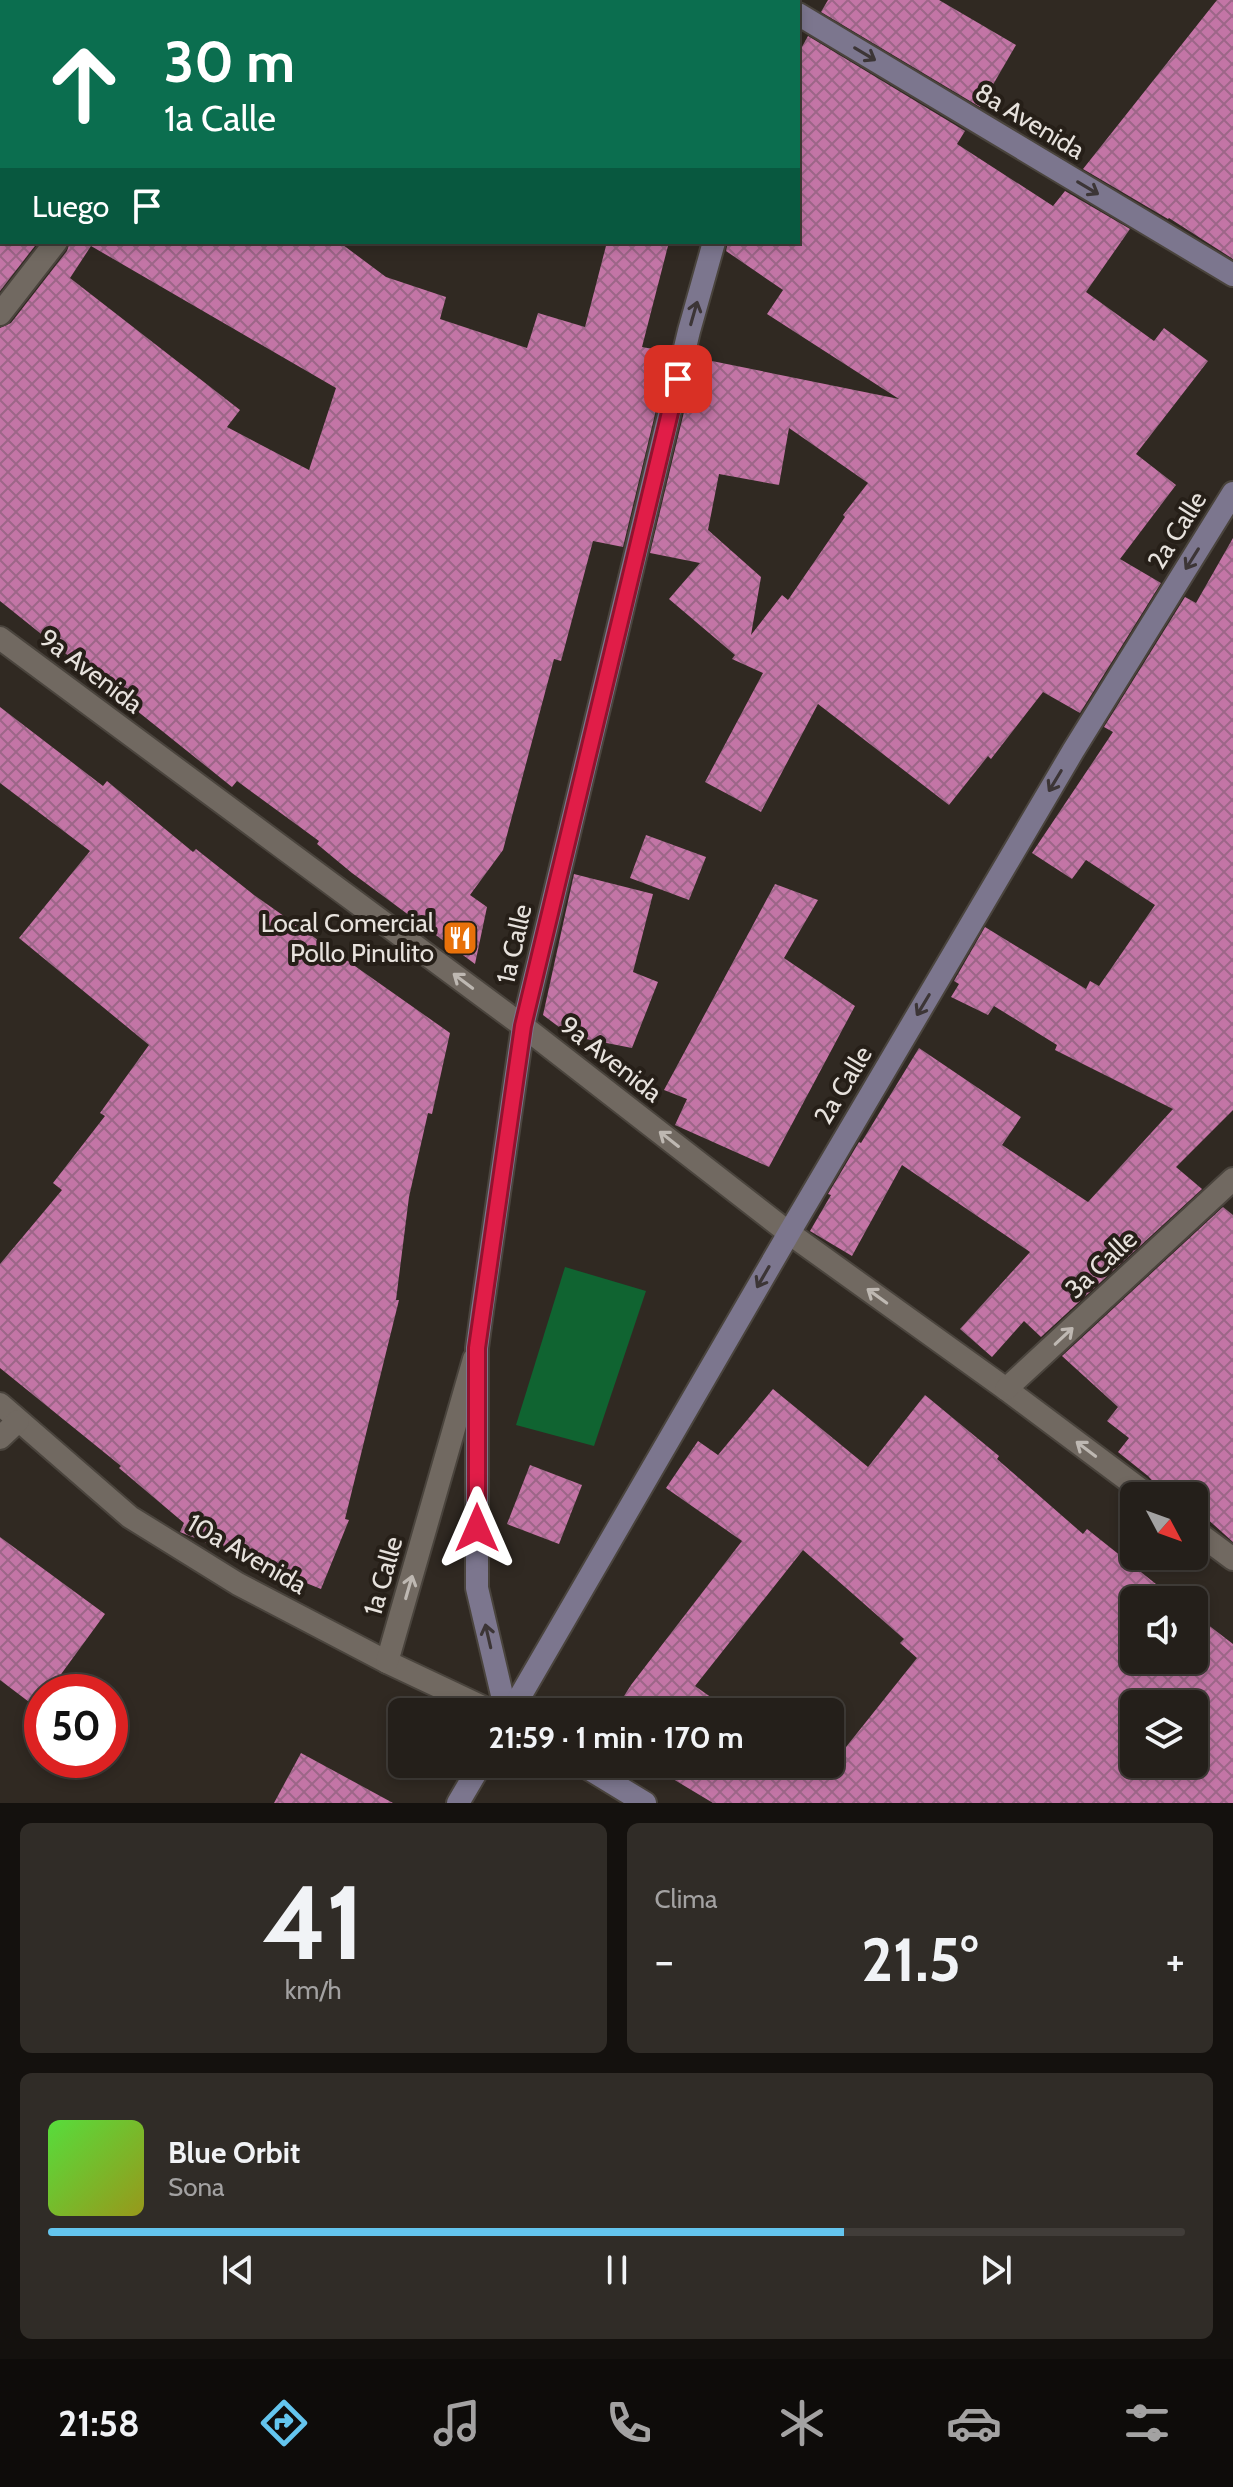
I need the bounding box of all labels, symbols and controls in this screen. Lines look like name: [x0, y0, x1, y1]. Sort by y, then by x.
text: 30 m: [164, 28, 295, 96]
icon: ahead: [32, 32, 136, 136]
one-way arrow: [853, 46, 876, 62]
street label: 8a Avenida: [969, 76, 1091, 166]
text: 1a Calle: [164, 96, 276, 140]
one-way arrow: [1076, 180, 1099, 196]
icon: arrive: [125, 184, 169, 228]
text: Luego: [32, 188, 109, 225]
one-way arrow: [687, 301, 702, 327]
pin: [644, 345, 712, 413]
icon: arrive: [656, 357, 700, 401]
street label: 2a Calle: [1141, 485, 1213, 575]
one-way arrow: [1184, 547, 1200, 570]
street label: 9a Avenida: [33, 622, 149, 721]
one-way arrow: [1047, 769, 1063, 792]
street label: 1a Calle: [489, 901, 539, 987]
place label: Local Comercial Pollo Pinulito: [261, 907, 434, 969]
restaurant icon: Local Comercial Pollo Pinulito: [441, 919, 479, 957]
one-way arrow: [453, 973, 474, 990]
one-way arrow: [915, 993, 931, 1016]
street label: 9a Avenida: [553, 1009, 669, 1109]
street label: 2a Calle: [807, 1040, 879, 1130]
one-way arrow: [659, 1131, 680, 1148]
street label: 3a Calle: [1059, 1223, 1143, 1305]
one-way arrow: [755, 1265, 771, 1288]
one-way arrow: [866, 1288, 888, 1304]
one-way arrow: [1053, 1328, 1073, 1346]
one-way arrow: [1076, 1441, 1098, 1458]
north arrow: [1120, 1482, 1208, 1570]
map controls: [1120, 1482, 1208, 1778]
position arrow: [435, 1486, 519, 1570]
street label: 10a Avenida: [181, 1507, 313, 1601]
street label: 1a Calle: [356, 1533, 410, 1619]
one-way arrow: [402, 1574, 417, 1600]
button: sound: [1120, 1586, 1208, 1674]
one-way arrow: [480, 1624, 495, 1649]
speed limit sign: 50: [24, 1674, 128, 1778]
button: layers: [1120, 1690, 1208, 1778]
text: 21:59 · 1 min · 170 m: [488, 1719, 744, 1756]
text: 41: [262, 1859, 364, 1985]
text: Clima: [655, 1883, 717, 1915]
text: 21.5°: [861, 1923, 978, 1996]
text: −: [655, 1934, 674, 1987]
text: +: [1166, 1934, 1185, 1987]
text: km/h: [285, 1974, 342, 2006]
text: Blue Orbit: [168, 2134, 300, 2171]
text: Sona: [168, 2171, 225, 2203]
icon: previous: [216, 2248, 260, 2292]
icon: pause: [595, 2248, 639, 2292]
icon: next: [974, 2248, 1018, 2292]
icon: directions: [256, 2395, 312, 2451]
icon: music: [429, 2395, 485, 2451]
icon: phone: [601, 2395, 657, 2451]
icon: climate: [774, 2395, 830, 2451]
icon: car: [946, 2395, 1002, 2451]
icon: filters: [1119, 2395, 1175, 2451]
text: 21:58: [58, 2401, 140, 2445]

